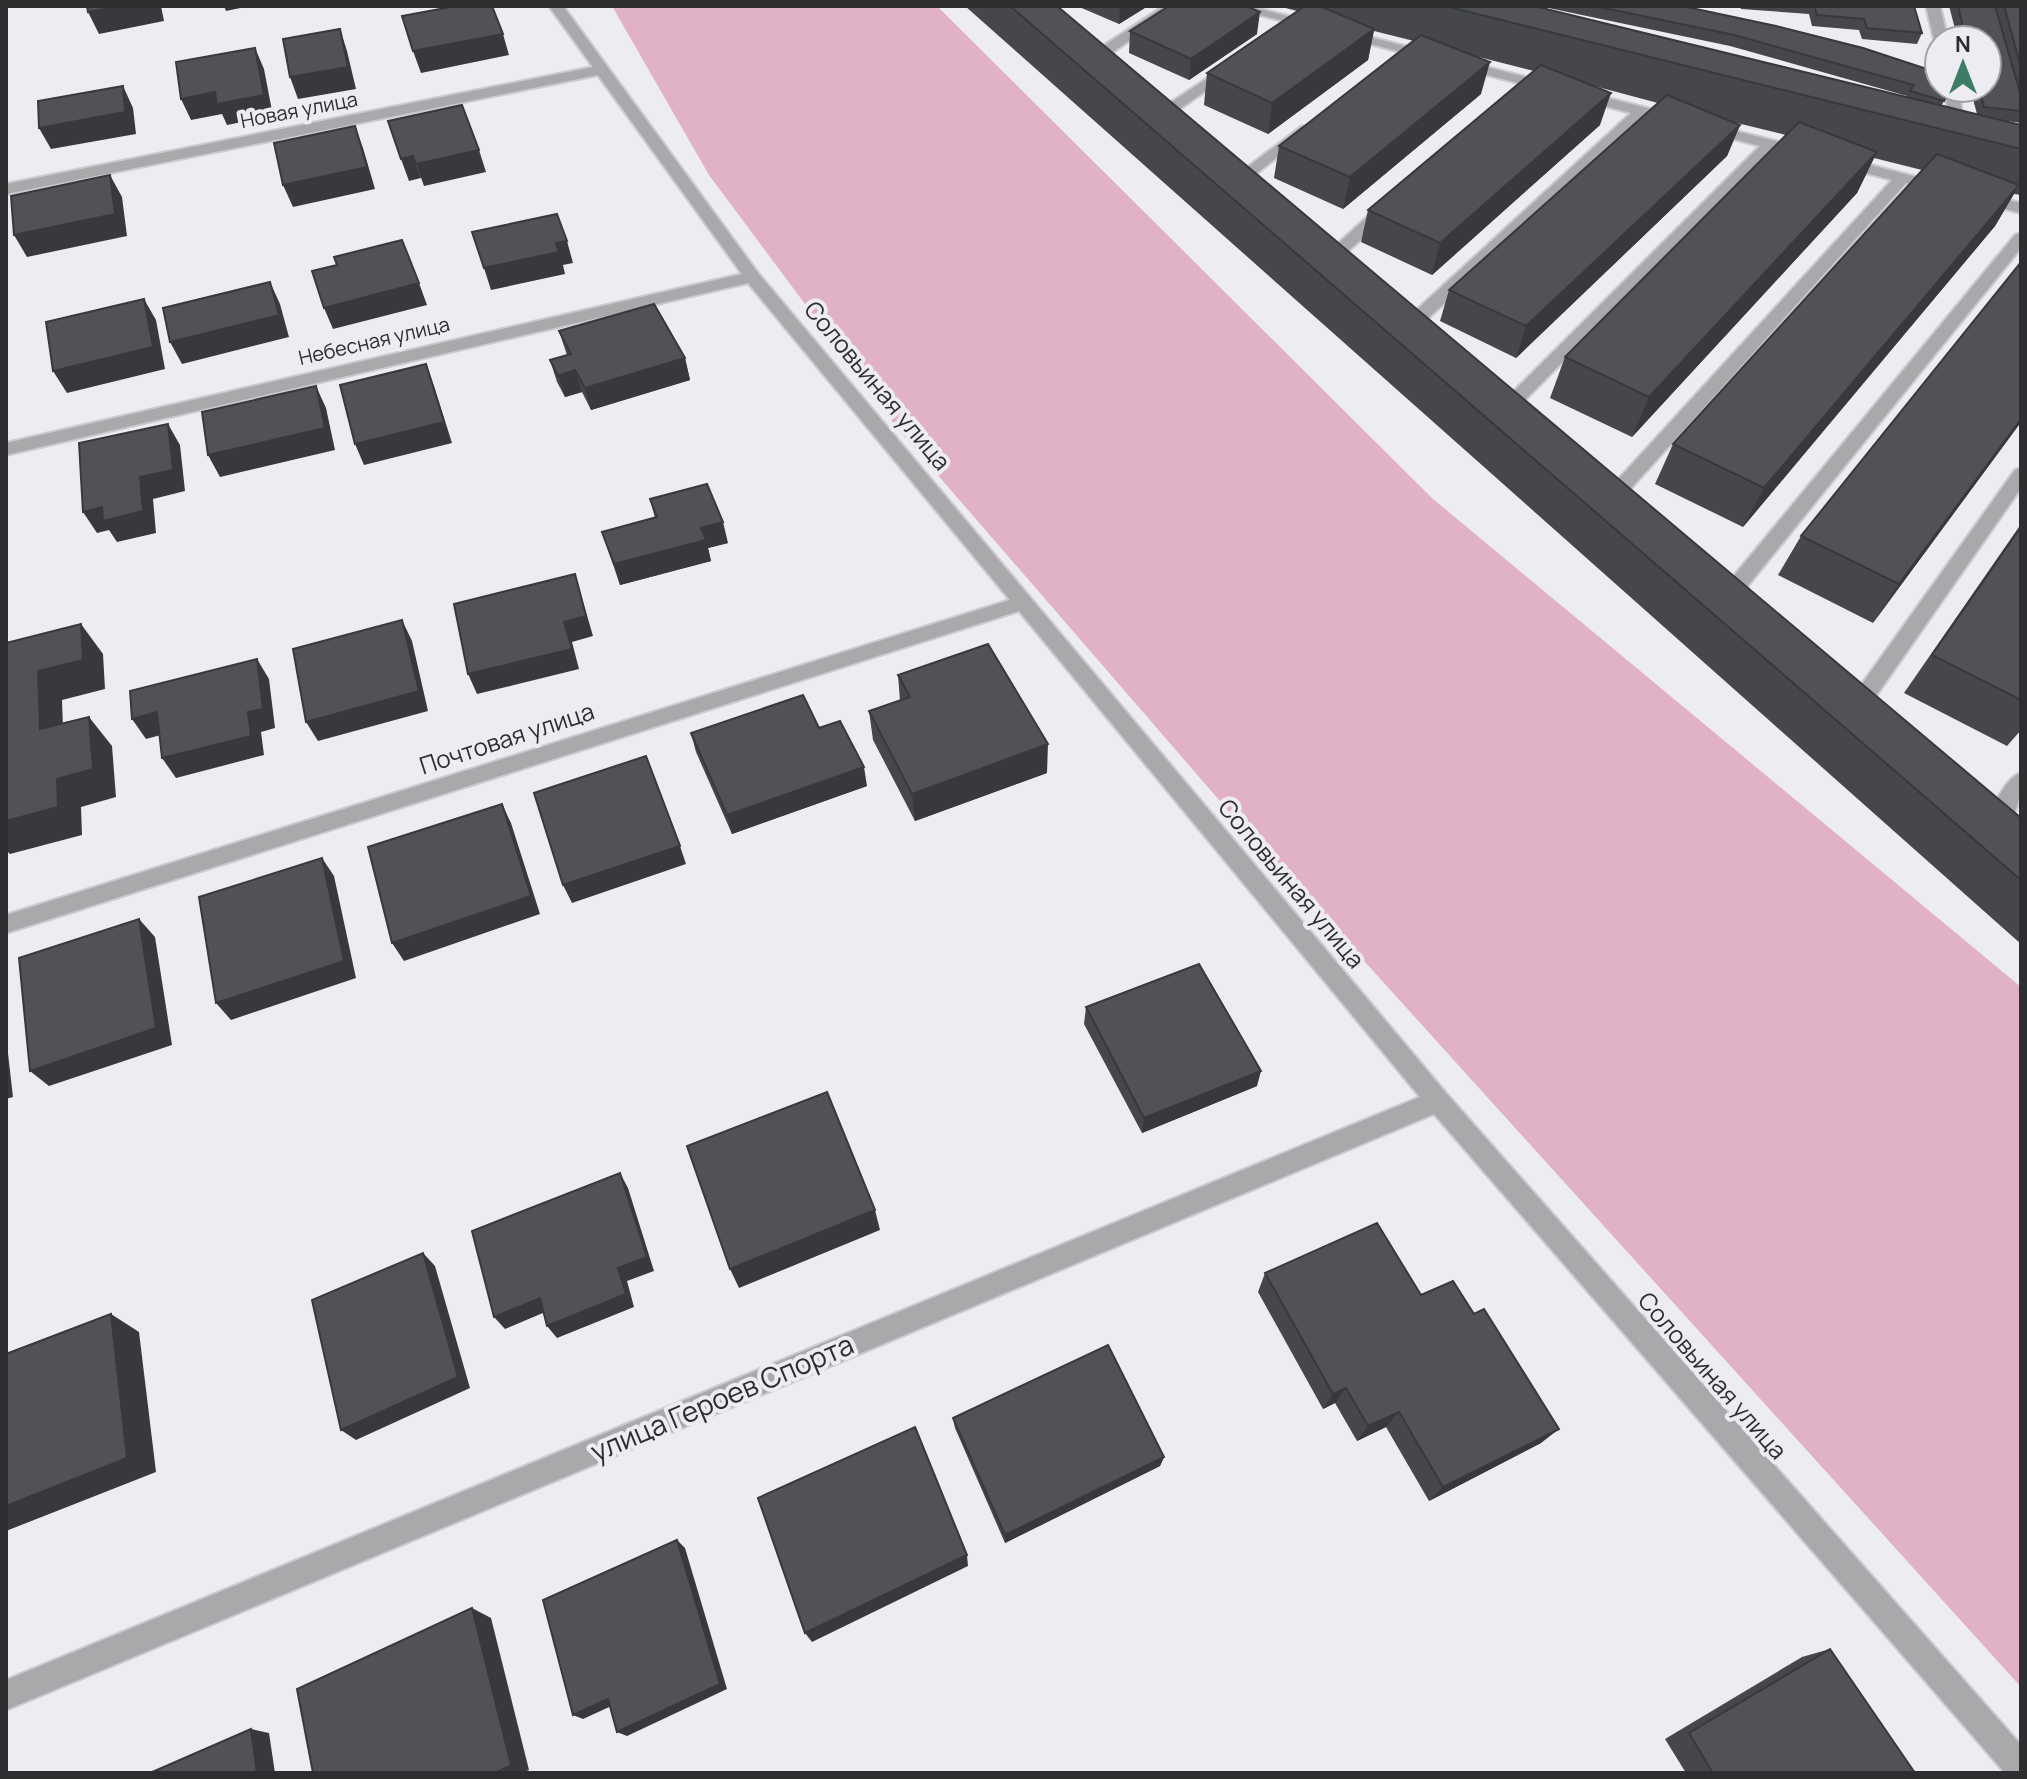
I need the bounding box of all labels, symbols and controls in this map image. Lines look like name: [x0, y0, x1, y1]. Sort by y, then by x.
north arrow: [1923, 24, 2003, 104]
text: N: [1955, 29, 1971, 59]
street label: Новая улица: [238, 85, 360, 134]
street label: Соловьиная улица: [797, 293, 959, 477]
street label: Небесная улица: [296, 310, 452, 371]
street label: Почтовая улица: [415, 694, 598, 781]
street label: Соловьиная улица: [1211, 791, 1373, 975]
street label: Соловьиная улица: [1631, 1284, 1795, 1466]
street label: улица Героев Спорта: [584, 1324, 859, 1470]

